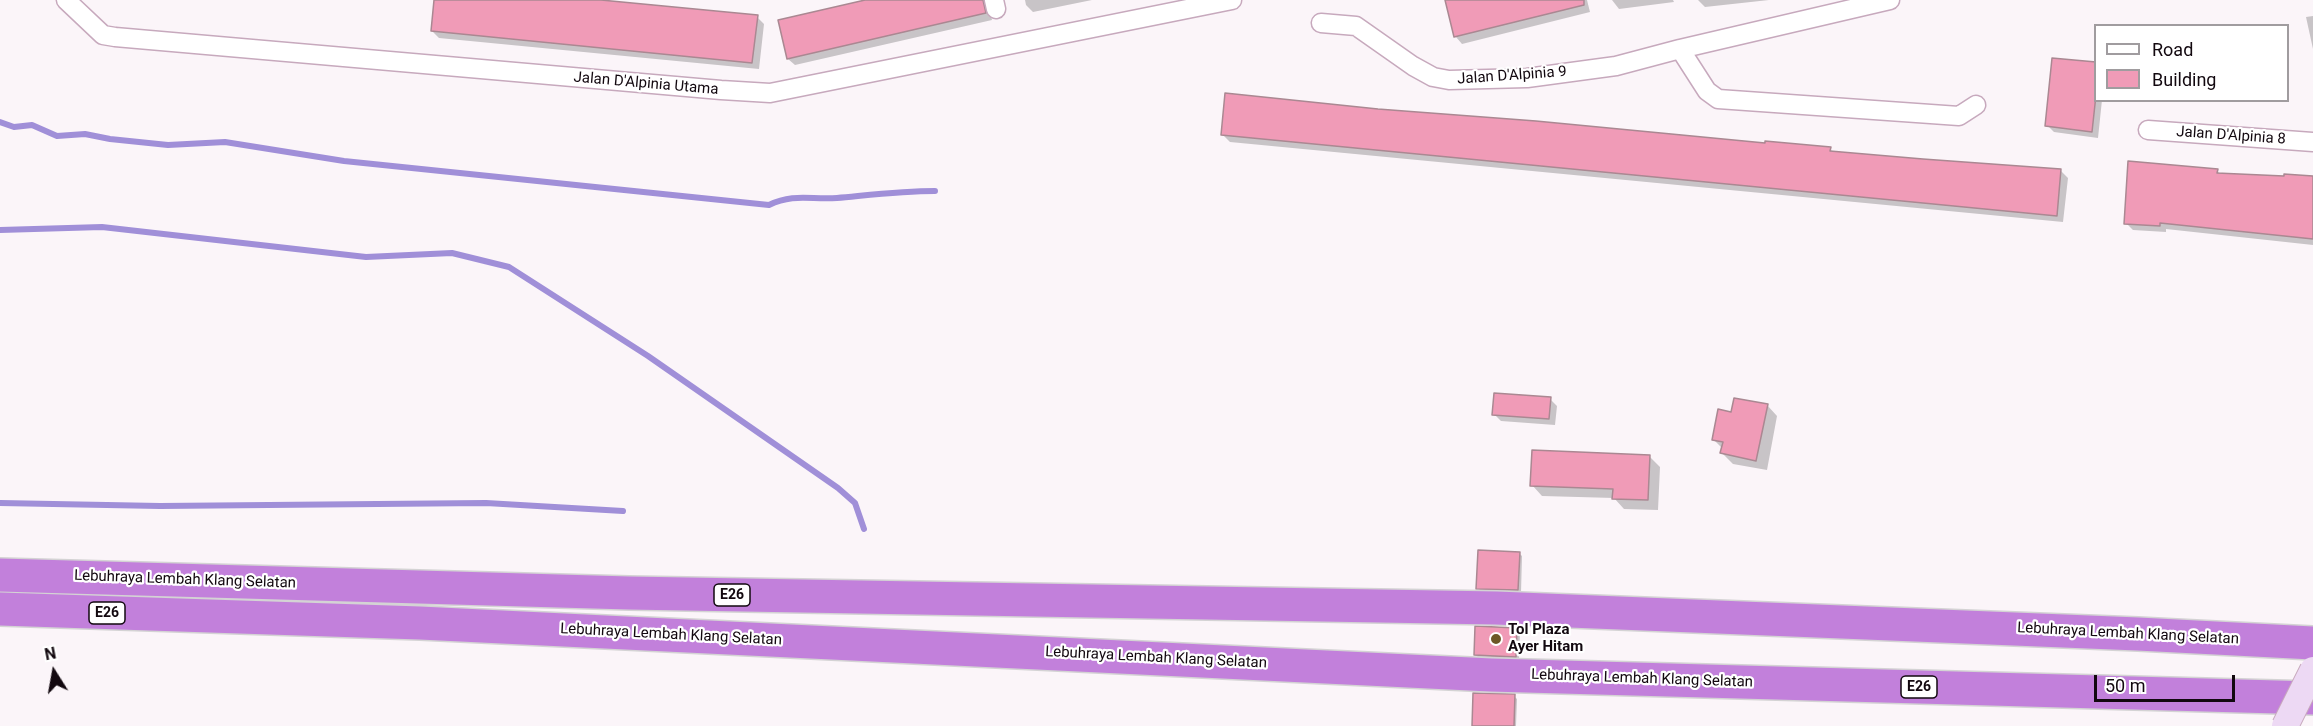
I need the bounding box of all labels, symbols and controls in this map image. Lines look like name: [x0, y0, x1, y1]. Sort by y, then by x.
legend: [2094, 24, 2289, 102]
text: Road: [2152, 39, 2193, 60]
street label: Jalan D'Alpinia 9: [1457, 63, 1567, 89]
street label: Jalan D'Alpinia Utama: [573, 69, 719, 99]
text: Building: [2152, 69, 2216, 90]
street label: Jalan D'Alpinia 8: [2176, 123, 2286, 149]
street label: Lebuhraya Lembah Klang Selatan: [74, 567, 296, 593]
road number: E26: [714, 584, 750, 606]
road number: E26: [89, 602, 125, 624]
street label: Lebuhraya Lembah Klang Selatan: [2017, 619, 2239, 649]
street label: Lebuhraya Lembah Klang Selatan: [560, 620, 782, 650]
place label: Tol Plaza Ayer Hitam: [1508, 621, 1583, 656]
marker: Tol Plaza Ayer Hitam: [1489, 632, 1503, 646]
north arrow: [24, 642, 84, 702]
text: N: [43, 643, 58, 664]
street label: Lebuhraya Lembah Klang Selatan: [1045, 643, 1267, 673]
scale bar: [2097, 663, 2238, 701]
street label: Lebuhraya Lembah Klang Selatan: [1531, 666, 1753, 692]
text: 50 m: [2105, 675, 2145, 696]
road number: E26: [1901, 676, 1937, 698]

